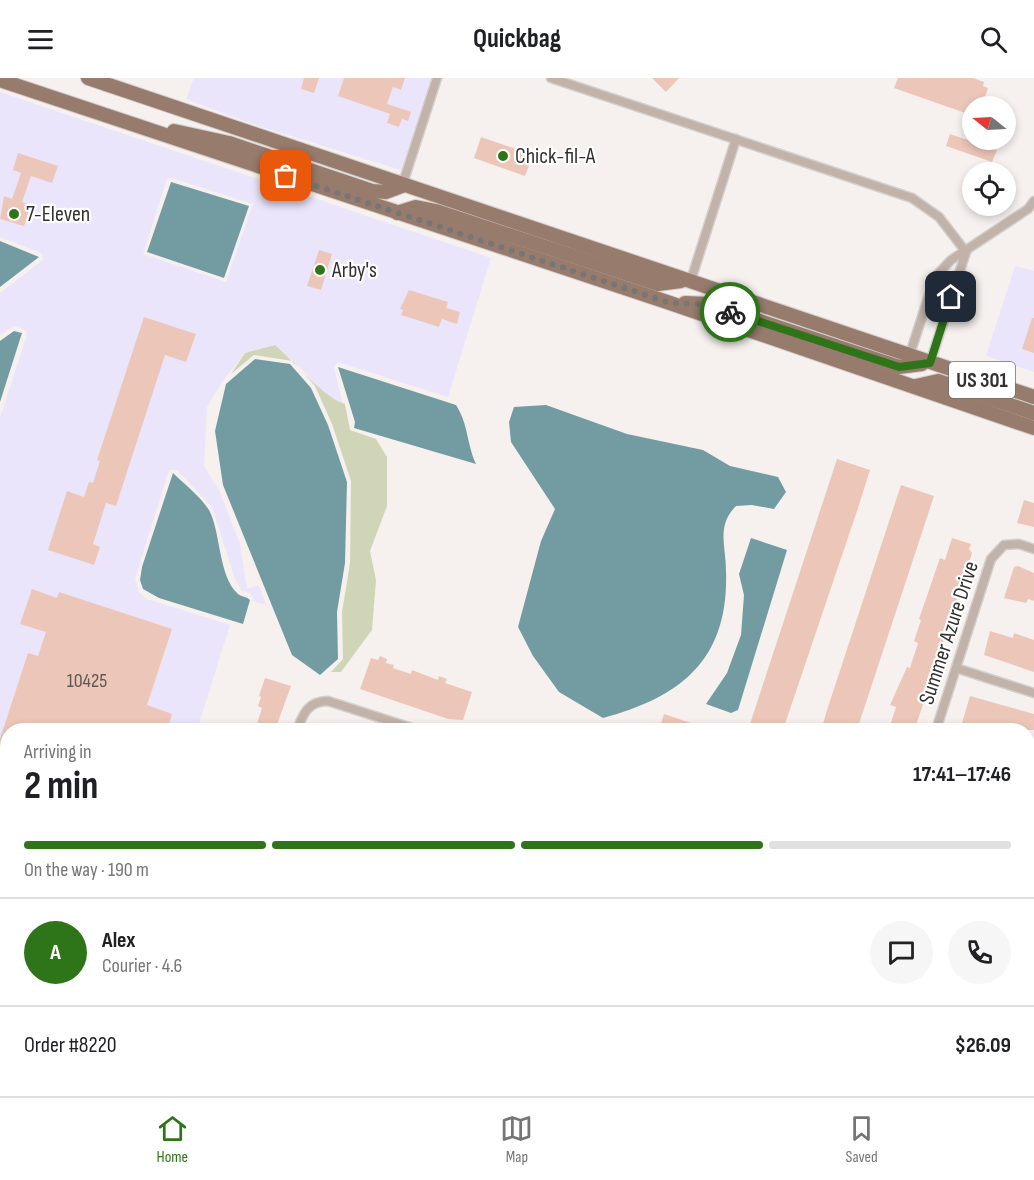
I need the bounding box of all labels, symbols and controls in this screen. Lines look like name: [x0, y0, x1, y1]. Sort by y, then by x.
icon: menu: [24, 23, 57, 56]
text: Quickbag: [473, 23, 561, 55]
icon: search: [977, 23, 1010, 56]
north arrow: [962, 96, 1016, 150]
map controls: [962, 96, 1016, 216]
place label: Chick-fil-A: [515, 143, 596, 170]
marker: Chick-fil-A: [496, 149, 510, 163]
pin: [260, 150, 311, 201]
icon: bag: [269, 159, 302, 192]
button: locate: [962, 162, 1016, 216]
place label: 7-Eleven: [26, 201, 90, 228]
marker: 7-Eleven: [7, 207, 21, 221]
place label: Arby's: [331, 257, 377, 284]
marker: Arby's: [313, 263, 327, 277]
pin: [925, 271, 976, 322]
icon: home: [934, 280, 967, 313]
courier: [700, 282, 760, 342]
icon: bike: [714, 296, 747, 329]
road number: US 301: [949, 362, 1015, 398]
street label: Summer Azure Drive: [913, 558, 985, 708]
house number: 10425: [67, 669, 107, 693]
text: Arriving in: [24, 740, 92, 764]
text: 17:41–17:46: [913, 761, 1011, 788]
text: 2 min: [24, 763, 98, 810]
text: On the way · 190 m: [24, 858, 149, 882]
button: chat: [870, 921, 933, 984]
button: phone: [948, 921, 1011, 984]
text: Alex: [102, 927, 135, 954]
text: A: [50, 939, 61, 966]
text: Courier · 4.6: [102, 954, 182, 978]
text: Order #8220: [24, 1032, 117, 1059]
text: $26.09: [955, 1032, 1011, 1059]
tab: Home: [156, 1112, 189, 1167]
tab: Map: [500, 1112, 533, 1167]
tab: Saved: [845, 1112, 878, 1167]

